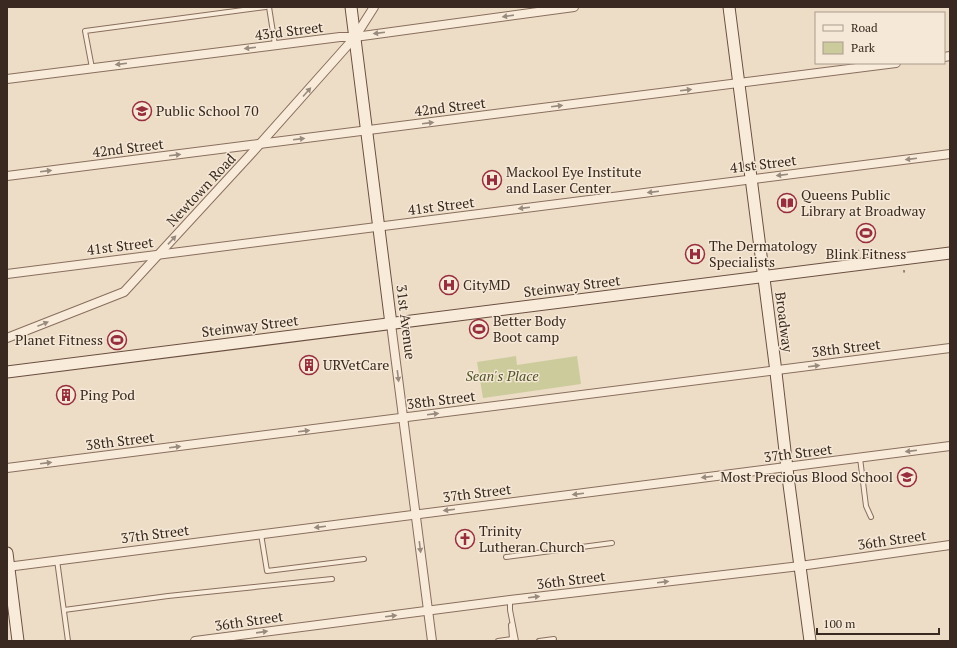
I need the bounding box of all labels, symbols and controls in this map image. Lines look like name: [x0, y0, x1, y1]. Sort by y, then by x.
legend: [815, 12, 945, 64]
one-way arrow: [502, 13, 514, 19]
street label: 43rd Street: [254, 17, 325, 44]
text: Road: [851, 20, 878, 35]
one-way arrow: [373, 30, 385, 36]
text: Park: [851, 40, 876, 55]
one-way arrow: [244, 45, 256, 52]
one-way arrow: [115, 61, 127, 68]
one-way arrow: [302, 87, 311, 96]
one-way arrow: [680, 87, 692, 93]
street label: 42nd Street: [413, 93, 488, 120]
school or university icon: Public School 70: [131, 100, 153, 122]
place label: Public School 70: [156, 101, 259, 120]
one-way arrow: [551, 103, 563, 109]
one-way arrow: [422, 119, 434, 126]
street label: 42nd Street: [91, 134, 166, 161]
one-way arrow: [293, 136, 305, 142]
street label: Newtown Road: [162, 149, 240, 230]
street label: 41st Street: [729, 150, 798, 177]
one-way arrow: [169, 152, 181, 158]
one-way arrow: [905, 155, 917, 162]
place label: Mackool Eye Institute and Laser Center: [506, 162, 641, 197]
one-way arrow: [40, 168, 52, 174]
hospital icon: Mackool Eye Institute and Laser Center: [481, 169, 503, 191]
one-way arrow: [776, 172, 788, 178]
place label: Queens Public Library at Broadway: [801, 185, 927, 220]
one-way arrow: [647, 188, 659, 195]
street label: 41st Street: [407, 192, 476, 219]
library icon: Queens Public Library at Broadway: [776, 192, 798, 214]
one-way arrow: [518, 205, 531, 211]
sports icon: Blink Fitness: [855, 222, 877, 244]
street label: 41st Street: [86, 232, 155, 259]
one-way arrow: [168, 234, 177, 245]
place label: The Dermatology Specialists: [709, 236, 818, 271]
hospital icon: The Dermatology Specialists: [684, 243, 706, 265]
place label: Blink Fitness: [826, 244, 906, 263]
street label: Steinway Street: [522, 270, 622, 301]
hospital icon: CityMD: [438, 274, 460, 296]
place label: CityMD: [463, 275, 511, 294]
street label: 31st Avenue: [392, 283, 421, 360]
street label: Broadway: [771, 291, 798, 354]
street label: Steinway Street: [200, 310, 300, 341]
place label: Better Body Boot camp: [493, 311, 567, 346]
sports icon: Better Body Boot camp: [468, 318, 490, 340]
one-way arrow: [38, 320, 50, 326]
sports icon: Planet Fitness: [106, 329, 128, 351]
place label: Planet Fitness: [15, 330, 103, 349]
street label: 38th Street: [810, 334, 882, 361]
building icon: URVetCare: [298, 354, 320, 376]
place label: URVetCare: [323, 355, 389, 374]
one-way arrow: [808, 362, 820, 369]
park label: Sean's Place: [465, 366, 539, 385]
one-way arrow: [395, 370, 401, 382]
building icon: Ping Pod: [55, 384, 77, 406]
place label: Ping Pod: [80, 385, 135, 404]
street label: 38th Street: [405, 386, 477, 413]
one-way arrow: [427, 411, 439, 418]
street label: 38th Street: [84, 427, 156, 454]
one-way arrow: [298, 428, 310, 434]
street label: 37th Street: [763, 439, 834, 466]
one-way arrow: [169, 444, 181, 450]
one-way arrow: [905, 448, 917, 454]
one-way arrow: [40, 460, 52, 467]
school or university icon: Most Precious Blood School: [896, 466, 918, 488]
place label: Most Precious Blood School: [720, 467, 893, 486]
one-way arrow: [701, 474, 713, 480]
street label: 37th Street: [442, 479, 513, 506]
one-way arrow: [572, 491, 584, 497]
one-way arrow: [443, 507, 455, 513]
street label: 37th Street: [120, 520, 191, 547]
place label: Trinity Lutheran Church: [479, 521, 585, 556]
one-way arrow: [314, 523, 326, 530]
street label: 36th Street: [856, 525, 928, 554]
church icon: Trinity Lutheran Church: [454, 528, 476, 550]
one-way arrow: [417, 541, 423, 553]
street label: 36th Street: [535, 566, 607, 593]
one-way arrow: [657, 579, 669, 585]
one-way arrow: [527, 594, 540, 601]
street label: 36th Street: [213, 606, 285, 635]
scale bar: [817, 610, 939, 636]
one-way arrow: [385, 613, 397, 619]
text: 100 m: [823, 616, 856, 631]
one-way arrow: [256, 629, 268, 635]

